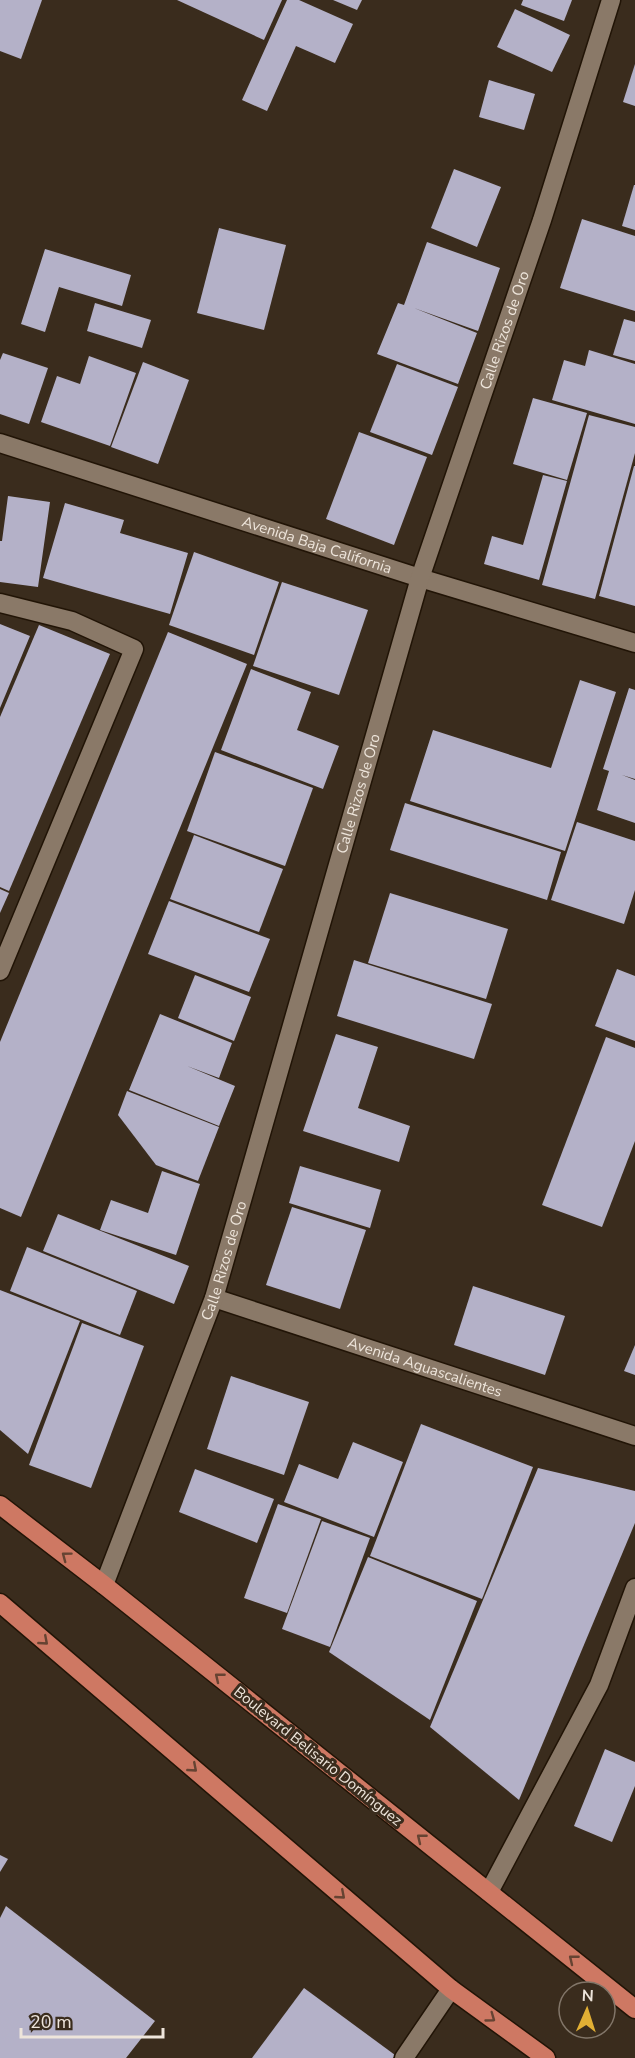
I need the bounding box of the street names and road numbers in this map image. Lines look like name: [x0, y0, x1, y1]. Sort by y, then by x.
street label: Calle Rizos de Oro: [475, 268, 534, 392]
street label: Avenida Baja California: [240, 511, 395, 578]
street label: Calle Rizos de Oro: [332, 731, 385, 856]
street label: Calle Rizos de Oro: [196, 1199, 251, 1323]
street label: Avenida Aguascalientes: [345, 1332, 505, 1402]
street label: Boulevard Belisario Domínguez: [230, 1682, 406, 1830]

